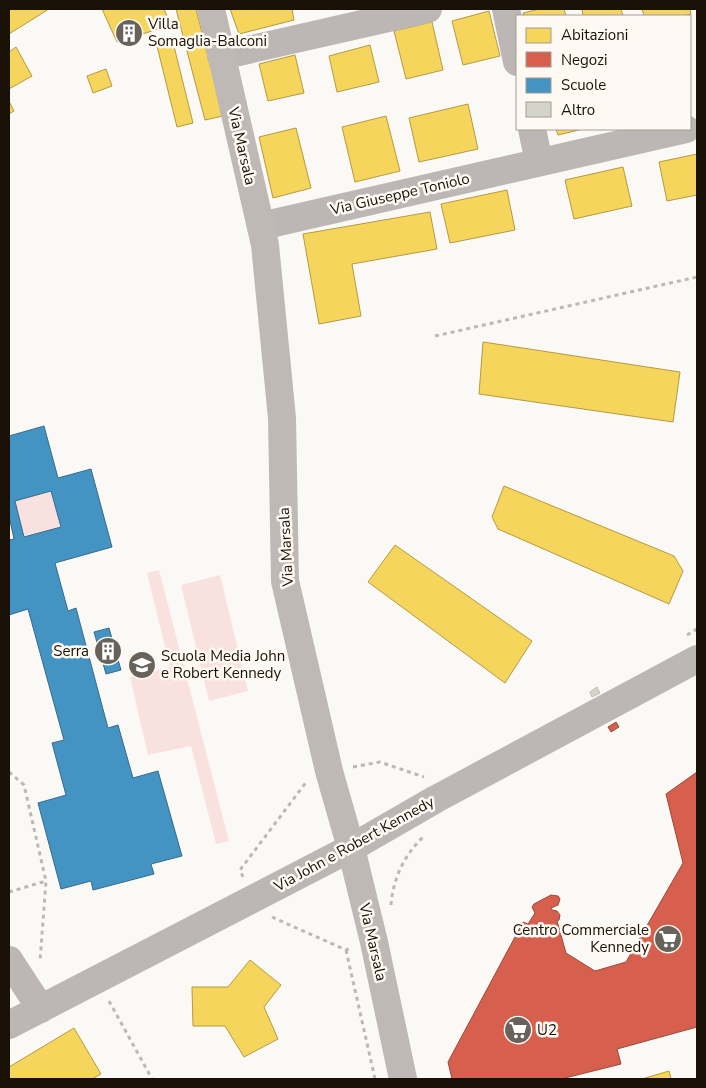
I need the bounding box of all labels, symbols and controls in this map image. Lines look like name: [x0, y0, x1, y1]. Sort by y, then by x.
place label: Villa Somaglia-Balconi: [147, 14, 267, 51]
legend: [516, 15, 691, 130]
building icon: Villa Somaglia-Balconi: [114, 18, 144, 48]
text: Abitazioni: [561, 25, 628, 45]
text: Negozi: [561, 50, 608, 70]
text: Scuole: [561, 75, 606, 95]
text: Altro: [561, 100, 595, 120]
street label: Via Marsala: [223, 104, 261, 187]
street label: Via Giuseppe Toniolo: [327, 168, 472, 220]
street label: Via Marsala: [274, 507, 298, 588]
building icon: Serra: [93, 636, 123, 666]
place label: Serra: [53, 641, 89, 661]
place label: Scuola Media John e Robert Kennedy: [161, 646, 285, 683]
school or university icon: Scuola Media John e Robert Kennedy: [127, 650, 157, 680]
street label: Via John e Robert Kennedy: [270, 791, 438, 897]
street label: Via Marsala: [354, 900, 392, 983]
place label: Centro Commerciale Kennedy: [513, 920, 649, 957]
supermarket icon: Centro Commerciale Kennedy: [653, 924, 683, 954]
supermarket icon: U2: [503, 1015, 533, 1045]
place label: U2: [537, 1020, 557, 1040]

